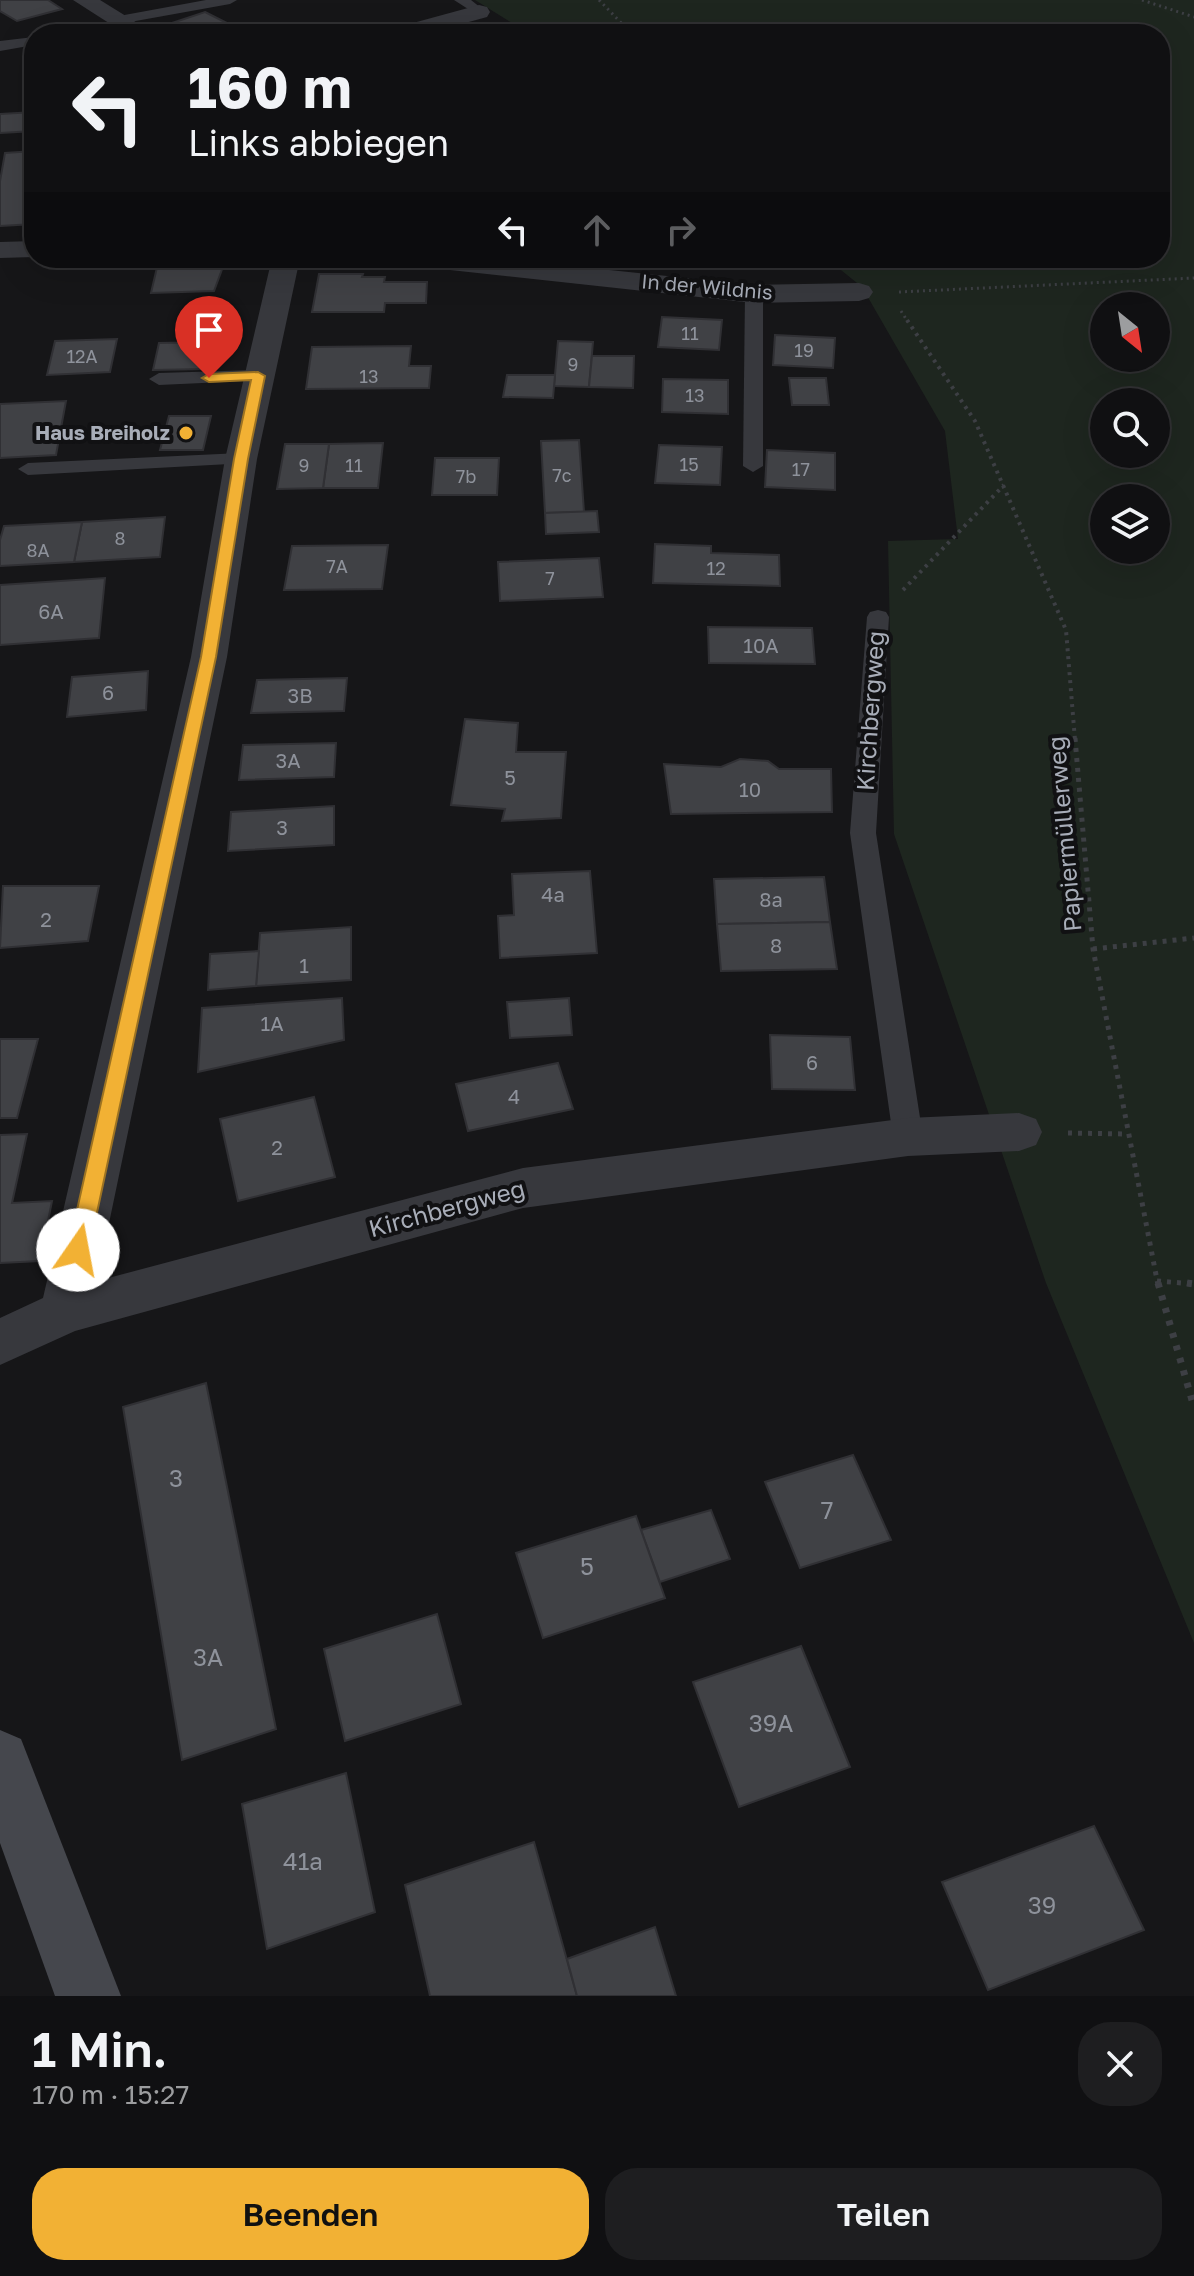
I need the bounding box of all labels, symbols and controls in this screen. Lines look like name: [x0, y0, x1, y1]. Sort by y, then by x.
text: 160 m: [188, 53, 352, 120]
icon: left: [56, 56, 160, 160]
text: Links abbiegen: [188, 121, 449, 164]
icon: left: [491, 208, 535, 252]
icon: ahead: [575, 208, 619, 252]
icon: right: [659, 208, 703, 252]
street label: In der Wildnis: [640, 268, 774, 304]
north arrow: [1090, 292, 1170, 372]
map controls: [1090, 292, 1170, 564]
pin: [175, 296, 243, 378]
icon: arrive: [187, 308, 231, 352]
house number: 11: [681, 322, 699, 344]
house number: 19: [794, 339, 814, 361]
house number: 12A: [66, 345, 98, 367]
house number: 9: [568, 353, 578, 375]
house number: 13: [359, 365, 379, 387]
house number: 13: [685, 384, 705, 406]
button: search: [1090, 388, 1170, 468]
place label: Haus Breiholz: [35, 420, 170, 444]
marker: Haus Breiholz: [177, 424, 195, 442]
house number: 15: [679, 453, 699, 475]
house number: 9: [299, 454, 309, 476]
house number: 11: [345, 454, 363, 476]
house number: 17: [792, 458, 810, 480]
house number: 7c: [552, 464, 572, 486]
house number: 7b: [456, 465, 476, 487]
button: layers: [1090, 484, 1170, 564]
house number: 8: [115, 527, 125, 549]
house number: 8A: [26, 539, 50, 561]
house number: 7A: [326, 555, 348, 577]
house number: 12: [706, 557, 726, 579]
house number: 7: [545, 567, 555, 589]
house number: 6A: [38, 599, 64, 623]
street label: Kirchbergweg: [849, 630, 890, 792]
house number: 10A: [743, 633, 779, 657]
house number: 6: [102, 680, 114, 704]
house number: 3B: [287, 683, 313, 707]
street label: Papiermüllerweg: [1041, 735, 1086, 933]
house number: 3A: [275, 748, 301, 772]
house number: 5: [504, 765, 516, 789]
house number: 10: [739, 777, 761, 801]
house number: 3: [276, 815, 288, 839]
house number: 4a: [541, 882, 565, 906]
house number: 8a: [759, 887, 783, 911]
house number: 2: [40, 907, 52, 931]
house number: 8: [770, 933, 782, 957]
house number: 1: [299, 953, 309, 977]
house number: 1A: [260, 1011, 284, 1035]
house number: 6: [806, 1050, 818, 1074]
house number: 4: [508, 1084, 520, 1108]
house number: 2: [271, 1135, 283, 1159]
street label: Kirchbergweg: [365, 1173, 528, 1242]
position arrow: [36, 1208, 120, 1292]
house number: 3: [169, 1463, 183, 1492]
house number: 7: [821, 1495, 833, 1524]
house number: 5: [580, 1551, 594, 1580]
house number: 3A: [193, 1642, 223, 1671]
house number: 39A: [749, 1708, 793, 1737]
house number: 41a: [283, 1846, 323, 1875]
house number: 39: [1028, 1890, 1056, 1919]
text: 1 Min.: [32, 2020, 167, 2078]
button: close: [1078, 2022, 1162, 2106]
text: 170 m · 15:27: [32, 2079, 189, 2110]
button: Beenden: [32, 2168, 589, 2260]
button: Teilen: [605, 2168, 1162, 2260]

